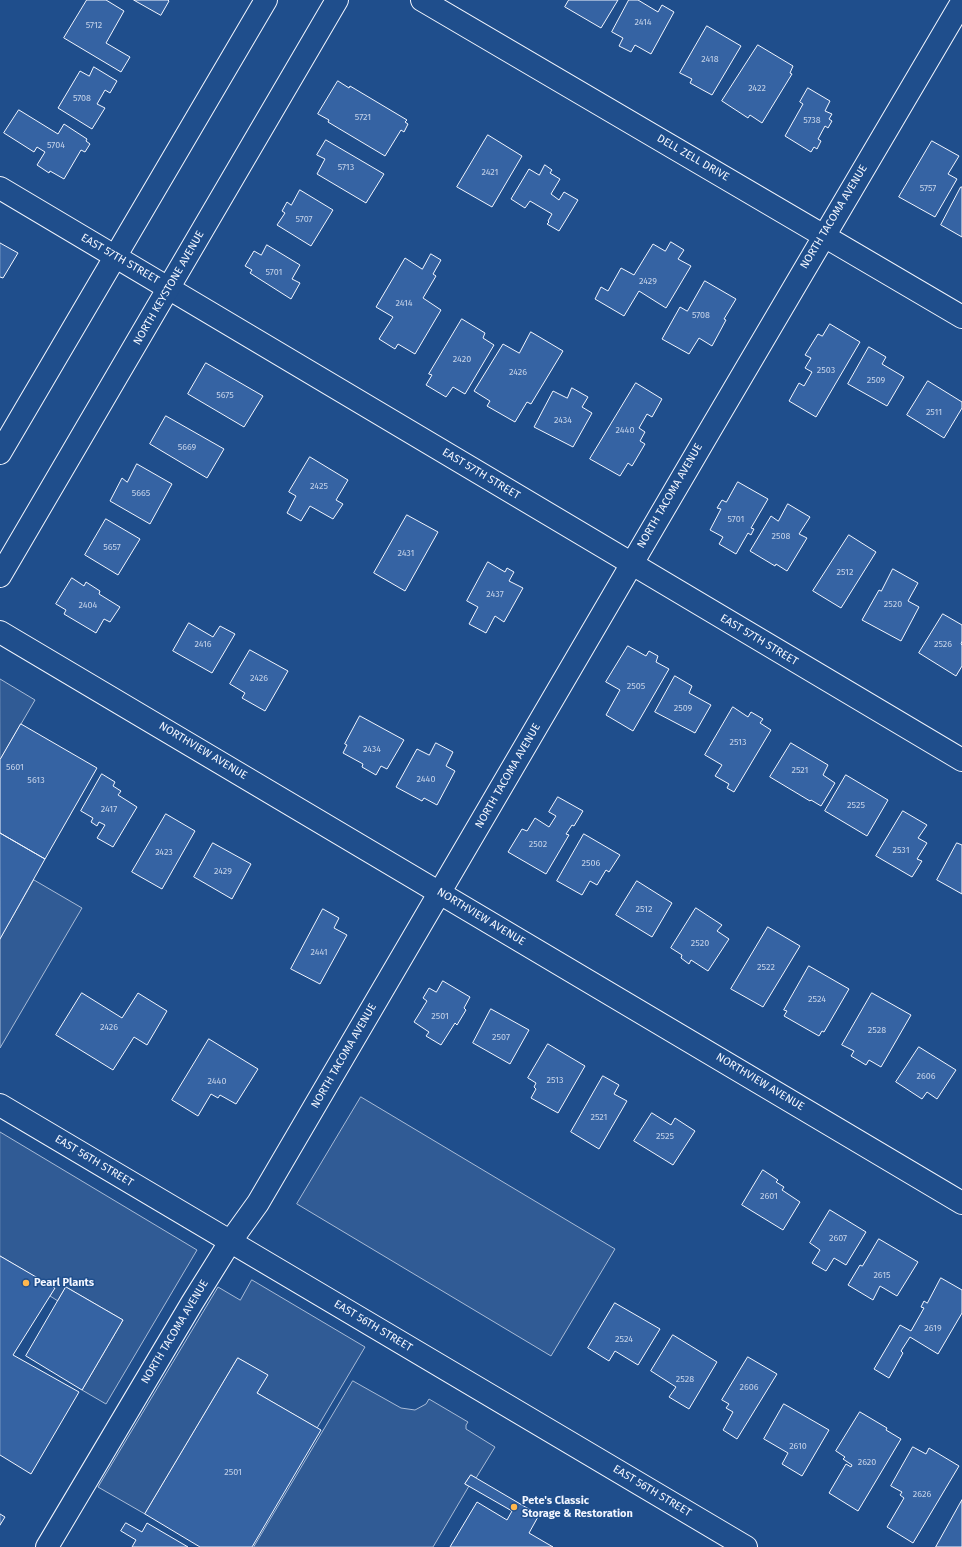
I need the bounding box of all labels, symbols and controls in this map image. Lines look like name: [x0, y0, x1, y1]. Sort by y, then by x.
house number: 2414: [634, 17, 652, 27]
house number: 5712: [86, 20, 102, 30]
house number: 2418: [701, 54, 719, 64]
house number: 2422: [748, 83, 766, 93]
house number: 5708: [73, 93, 91, 103]
house number: 5721: [355, 112, 371, 122]
house number: 5738: [803, 115, 821, 125]
street label: DELL ZELL DRIVE: [654, 132, 732, 184]
house number: 5704: [47, 140, 65, 150]
house number: 5713: [338, 162, 354, 172]
street label: NORTH TACOMA AVENUE: [798, 163, 870, 271]
house number: 2421: [482, 167, 498, 177]
house number: 5757: [920, 183, 936, 193]
house number: 5707: [295, 214, 313, 224]
street label: NORTH KEYSTONE AVENUE: [131, 229, 207, 347]
street label: EAST 57TH STREET: [78, 231, 162, 287]
house number: 5701: [266, 267, 282, 277]
house number: 2429: [639, 276, 657, 286]
house number: 2414: [395, 298, 413, 308]
house number: 5708: [692, 310, 710, 320]
house number: 2420: [453, 354, 471, 364]
house number: 2503: [817, 365, 835, 375]
house number: 2426: [509, 367, 527, 377]
house number: 2509: [867, 375, 885, 385]
house number: 5675: [216, 390, 234, 400]
house number: 2511: [926, 407, 942, 417]
house number: 2434: [554, 415, 572, 425]
house number: 2440: [616, 425, 634, 435]
street label: NORTH TACOMA AVENUE: [635, 441, 705, 551]
house number: 5669: [178, 442, 196, 452]
street label: EAST 57TH STREET: [440, 446, 522, 502]
house number: 2425: [310, 481, 328, 491]
house number: 5665: [132, 488, 150, 498]
house number: 5701: [728, 514, 744, 524]
house number: 2508: [772, 531, 790, 541]
house number: 5657: [103, 542, 121, 552]
house number: 2431: [397, 548, 415, 558]
house number: 2512: [837, 567, 853, 577]
house number: 2437: [486, 589, 504, 599]
house number: 2520: [884, 599, 902, 609]
house number: 2404: [79, 600, 97, 610]
street label: EAST 57TH STREET: [718, 612, 800, 668]
house number: 2416: [194, 639, 212, 649]
house number: 2526: [934, 639, 952, 649]
house number: 2426: [250, 673, 268, 683]
house number: 2505: [627, 681, 645, 691]
house number: 2509: [674, 703, 692, 713]
street label: NORTHVIEW AVENUE: [156, 719, 250, 783]
street label: NORTH TACOMA AVENUE: [473, 721, 543, 831]
house number: 2513: [730, 737, 746, 747]
house number: 2434: [363, 744, 381, 754]
house number: 5601: [6, 762, 24, 772]
house number: 2521: [792, 765, 808, 775]
house number: 2440: [417, 774, 435, 784]
house number: 5613: [27, 775, 45, 785]
house number: 2525: [847, 800, 865, 810]
house number: 2417: [101, 804, 117, 814]
house number: 2502: [529, 839, 547, 849]
house number: 2531: [892, 845, 910, 855]
house number: 2423: [155, 847, 173, 857]
house number: 2506: [582, 858, 600, 868]
house number: 2429: [214, 866, 232, 876]
street label: NORTHVIEW AVENUE: [434, 885, 528, 949]
house number: 2512: [636, 904, 652, 914]
house number: 2520: [691, 938, 709, 948]
house number: 2441: [310, 947, 328, 957]
house number: 2522: [757, 962, 775, 972]
house number: 2524: [808, 994, 826, 1004]
street label: NORTH TACOMA AVENUE: [309, 1001, 379, 1111]
house number: 2501: [431, 1011, 449, 1021]
house number: 2426: [100, 1022, 118, 1032]
house number: 2528: [868, 1025, 886, 1035]
house number: 2507: [492, 1032, 510, 1042]
street label: NORTHVIEW AVENUE: [713, 1050, 807, 1114]
house number: 2606: [916, 1071, 936, 1081]
house number: 2513: [547, 1075, 563, 1085]
house number: 2440: [208, 1076, 226, 1086]
house number: 2521: [591, 1112, 607, 1122]
house number: 2525: [656, 1131, 674, 1141]
street label: EAST 56TH STREET: [52, 1132, 136, 1190]
house number: 2601: [760, 1191, 778, 1201]
house number: 2607: [829, 1233, 847, 1243]
house number: 2615: [873, 1270, 891, 1280]
place label: Pearl Plants: [34, 1276, 94, 1290]
marker: Pearl Plants: [21, 1278, 31, 1288]
street label: NORTH TACOMA AVENUE: [139, 1278, 211, 1386]
street label: EAST 56TH STREET: [331, 1297, 415, 1355]
house number: 2619: [924, 1323, 942, 1333]
house number: 2524: [615, 1334, 633, 1344]
house number: 2528: [676, 1374, 694, 1384]
house number: 2606: [739, 1382, 759, 1392]
house number: 2610: [789, 1441, 807, 1451]
house number: 2620: [858, 1457, 876, 1467]
street label: EAST 56TH STREET: [610, 1462, 694, 1520]
house number: 2501: [224, 1467, 242, 1477]
house number: 2626: [913, 1489, 931, 1499]
place label: Pete's Classic Storage & Restoration: [522, 1494, 633, 1520]
marker: Pete's Classic Storage & Restoration: [509, 1502, 519, 1512]

